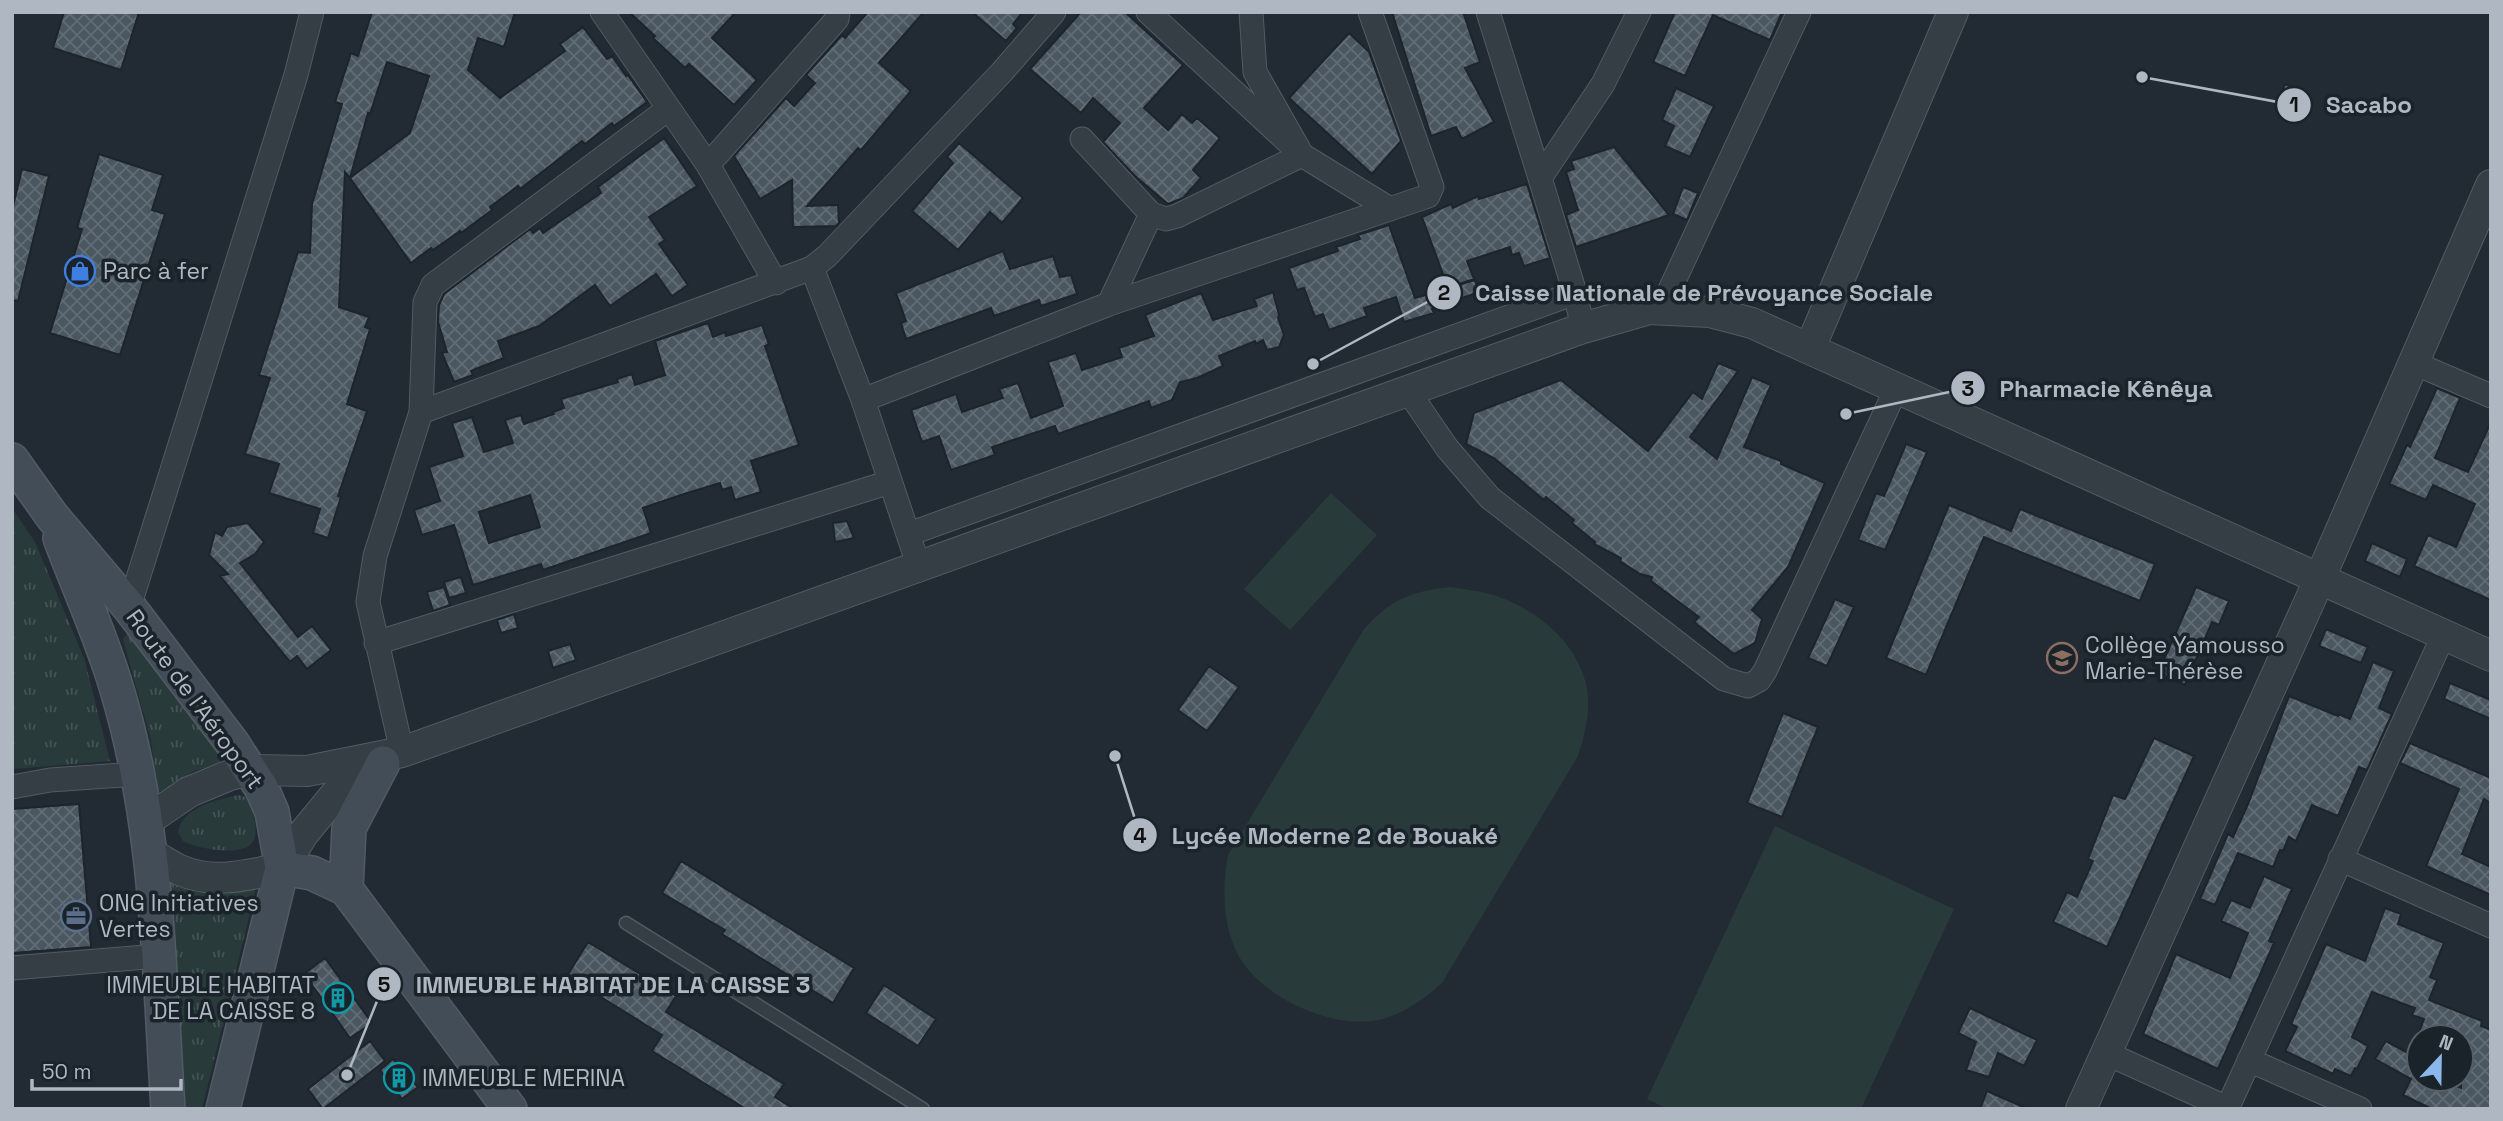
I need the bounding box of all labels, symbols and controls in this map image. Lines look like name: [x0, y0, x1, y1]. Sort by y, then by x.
callout: Sacabo: [2277, 82, 2426, 127]
text: Sacabo: [2326, 89, 2412, 120]
text: 1: [2289, 91, 2299, 118]
shop icon: Parc à fer: [63, 254, 97, 288]
place label: Parc à fer: [103, 256, 209, 286]
callout: Caisse Nationale de Prévoyance Sociale: [1426, 270, 1947, 315]
text: Caisse Nationale de Prévoyance Sociale: [1475, 277, 1933, 308]
text: 2: [1438, 279, 1450, 306]
callout: Pharmacie Kênêya: [1950, 366, 2226, 411]
text: Pharmacie Kênêya: [2000, 373, 2213, 404]
text: 3: [1962, 375, 1974, 402]
street label: Route de l'Aéroport: [120, 603, 270, 795]
place label: Collège Yamousso Marie-Thérèse: [2085, 630, 2285, 686]
school or university icon: Collège Yamousso Marie-Thérèse: [2045, 641, 2079, 675]
callout: Lycée Moderne 2 de Bouaké: [1122, 813, 1512, 858]
text: Lycée Moderne 2 de Bouaké: [1172, 820, 1498, 851]
text: 4: [1133, 822, 1147, 849]
place label: ONG Initiatives Vertes: [99, 888, 259, 944]
office icon: ONG Initiatives Vertes: [59, 899, 93, 933]
callout: IMMEUBLE HABITAT DE LA CAISSE 3: [366, 962, 825, 1007]
text: IMMEUBLE HABITAT DE LA CAISSE 3: [416, 969, 810, 1000]
place label: IMMEUBLE HABITAT DE LA CAISSE 8: [106, 970, 315, 1026]
text: 5: [378, 971, 390, 998]
building icon: IMMEUBLE HABITAT DE LA CAISSE 8: [321, 981, 355, 1015]
north arrow: [2405, 1023, 2475, 1093]
text: N: [2436, 1029, 2457, 1057]
scale bar: [32, 1048, 180, 1092]
text: 50 m: [42, 1058, 92, 1085]
building icon: IMMEUBLE MERINA: [382, 1061, 416, 1095]
place label: IMMEUBLE MERINA: [422, 1063, 625, 1093]

